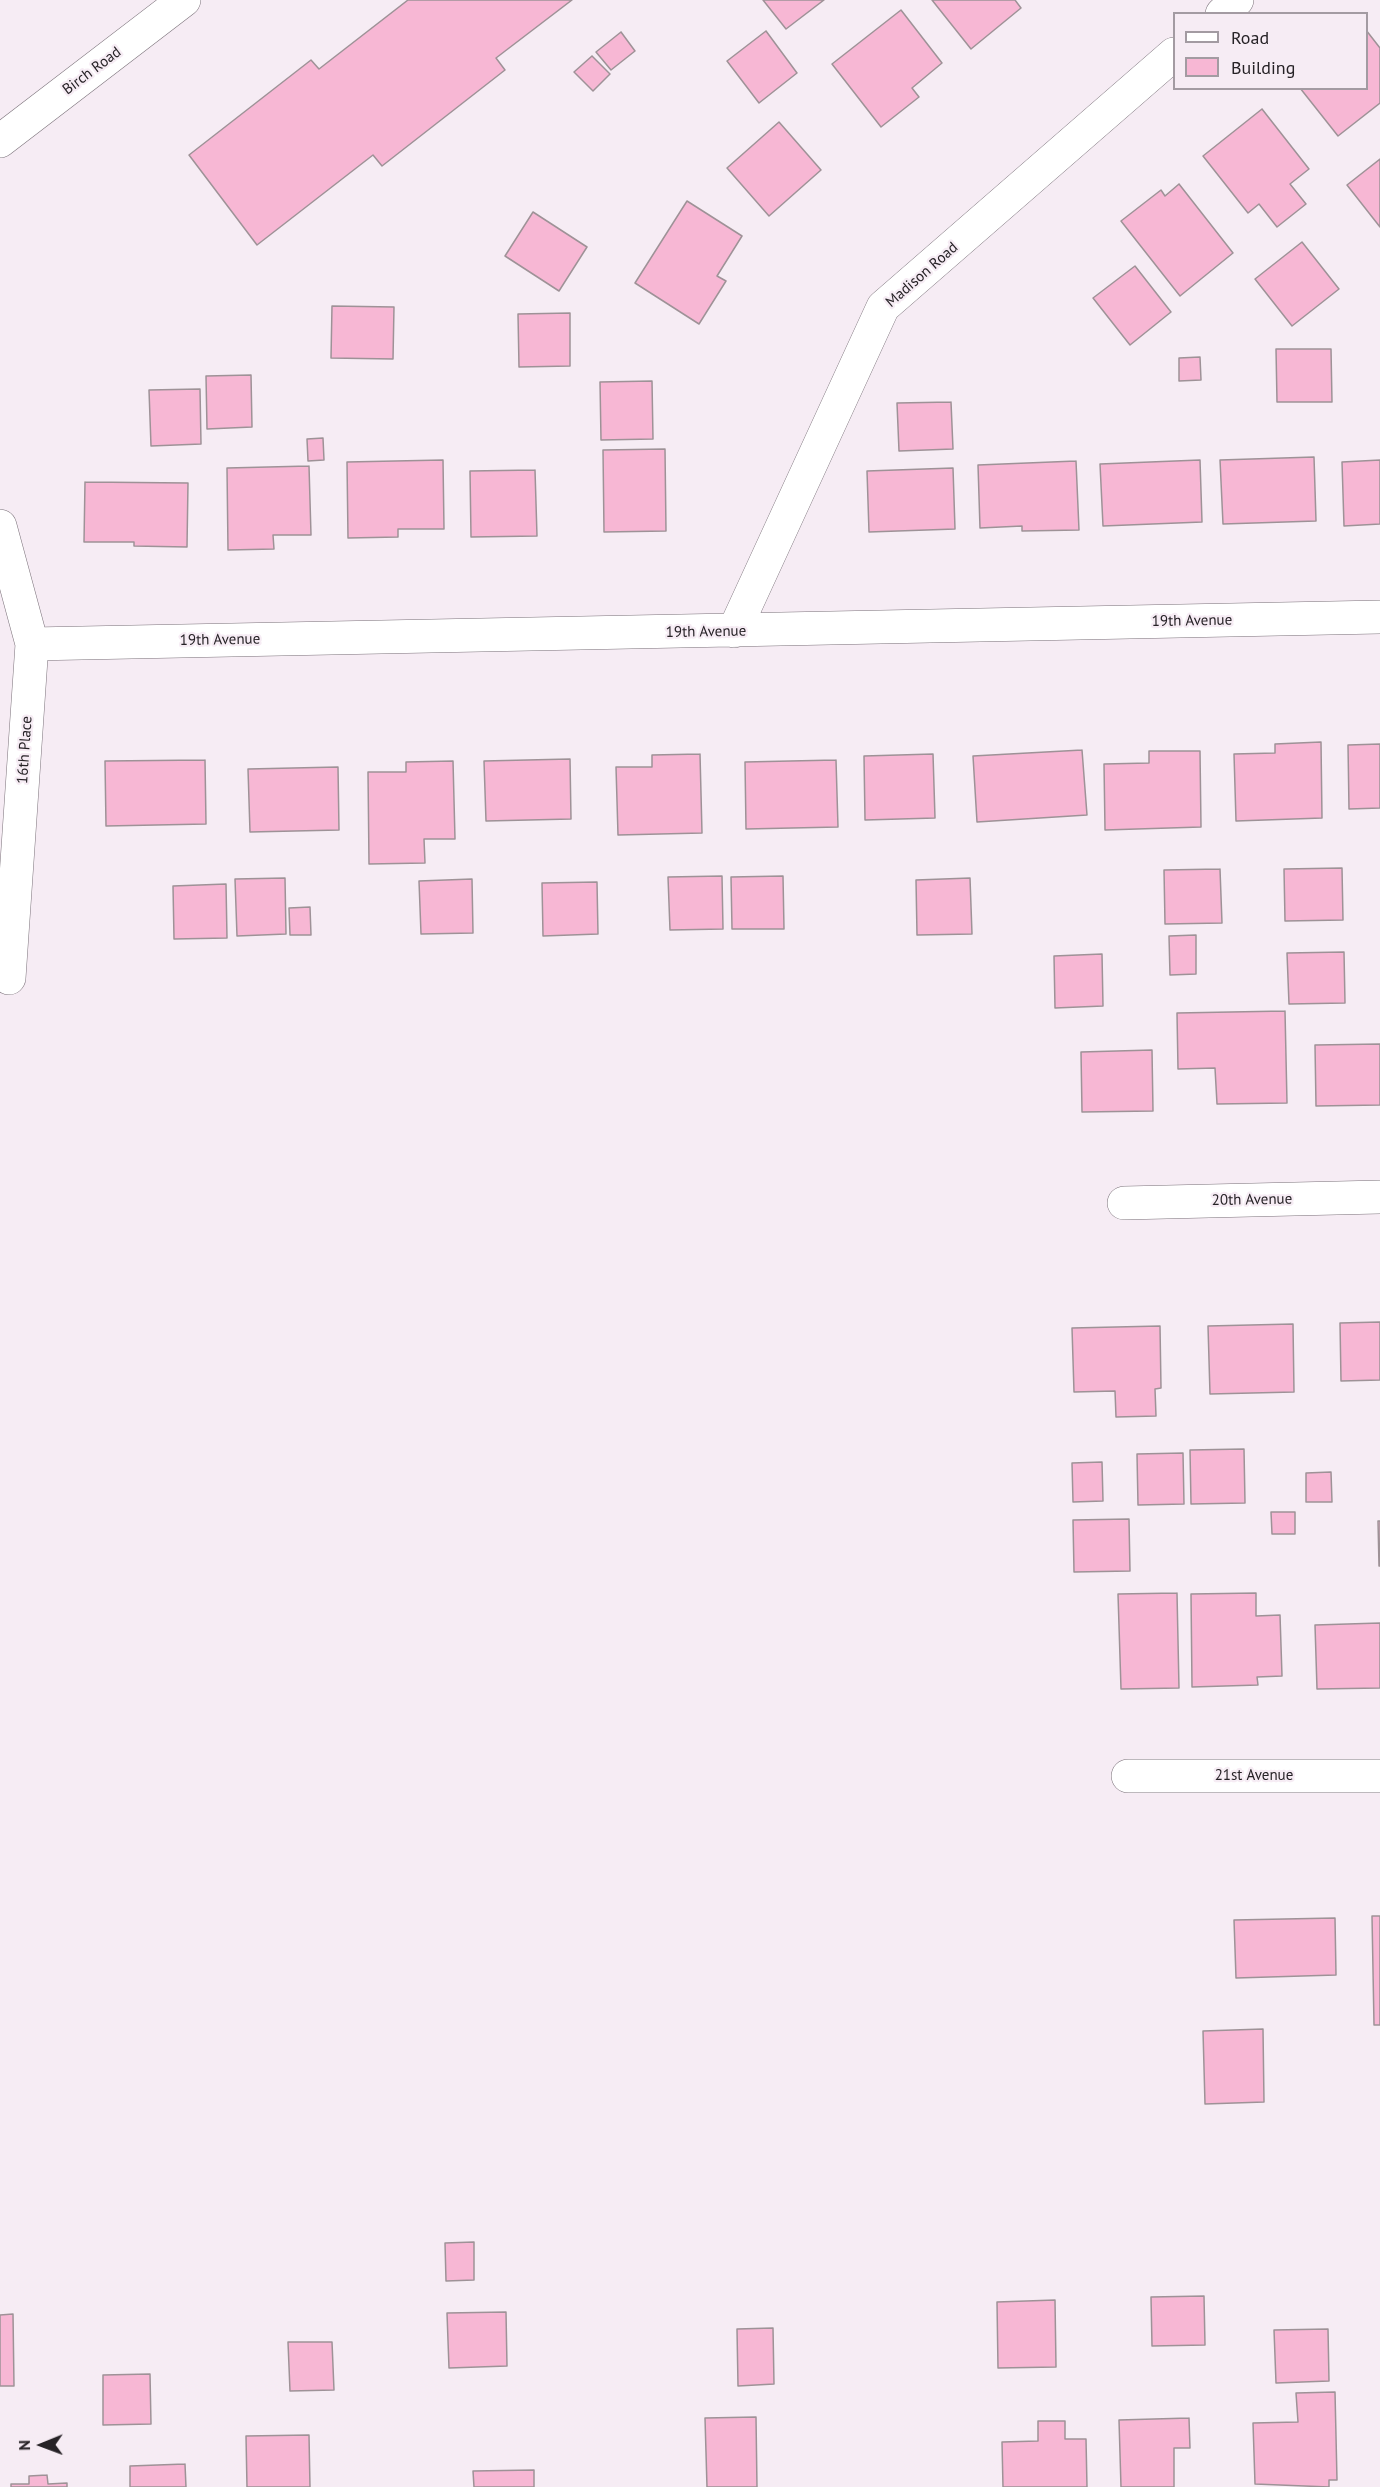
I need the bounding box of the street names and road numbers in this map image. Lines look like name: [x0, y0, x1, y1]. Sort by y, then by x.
street label: Birch Road: [59, 43, 125, 99]
street label: Madison Road: [882, 239, 962, 311]
street label: 19th Avenue: [1152, 611, 1232, 631]
street label: 19th Avenue: [666, 622, 746, 642]
street label: 19th Avenue: [180, 630, 260, 650]
street label: 16th Place: [14, 716, 36, 784]
street label: 20th Avenue: [1212, 1190, 1292, 1210]
street label: 21st Avenue: [1215, 1767, 1293, 1785]

